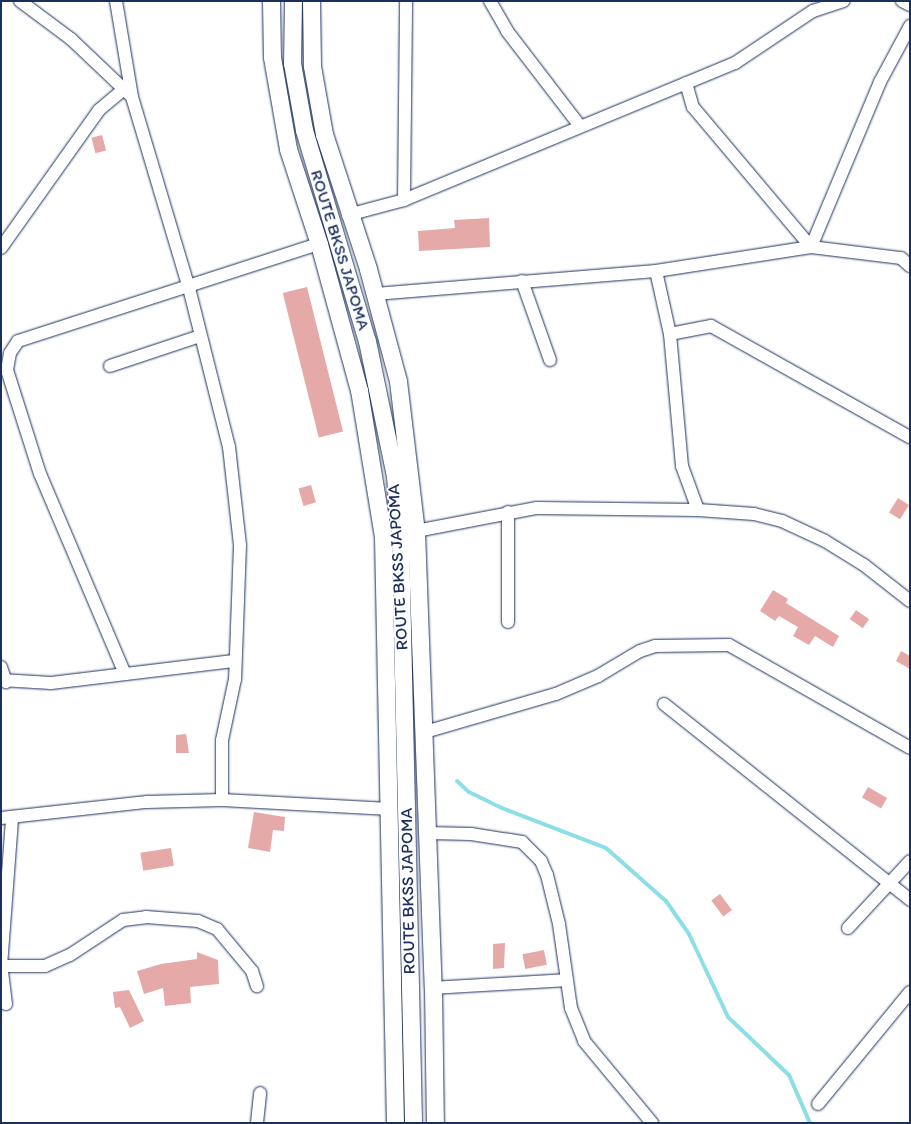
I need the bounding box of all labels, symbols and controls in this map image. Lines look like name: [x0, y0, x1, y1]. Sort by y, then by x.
street label: ROUTE BKSS JAPOMA: [306, 168, 374, 332]
street label: ROUTE BKSS JAPOMA: [383, 483, 413, 651]
street label: ROUTE BKSS JAPOMA: [396, 808, 420, 974]

